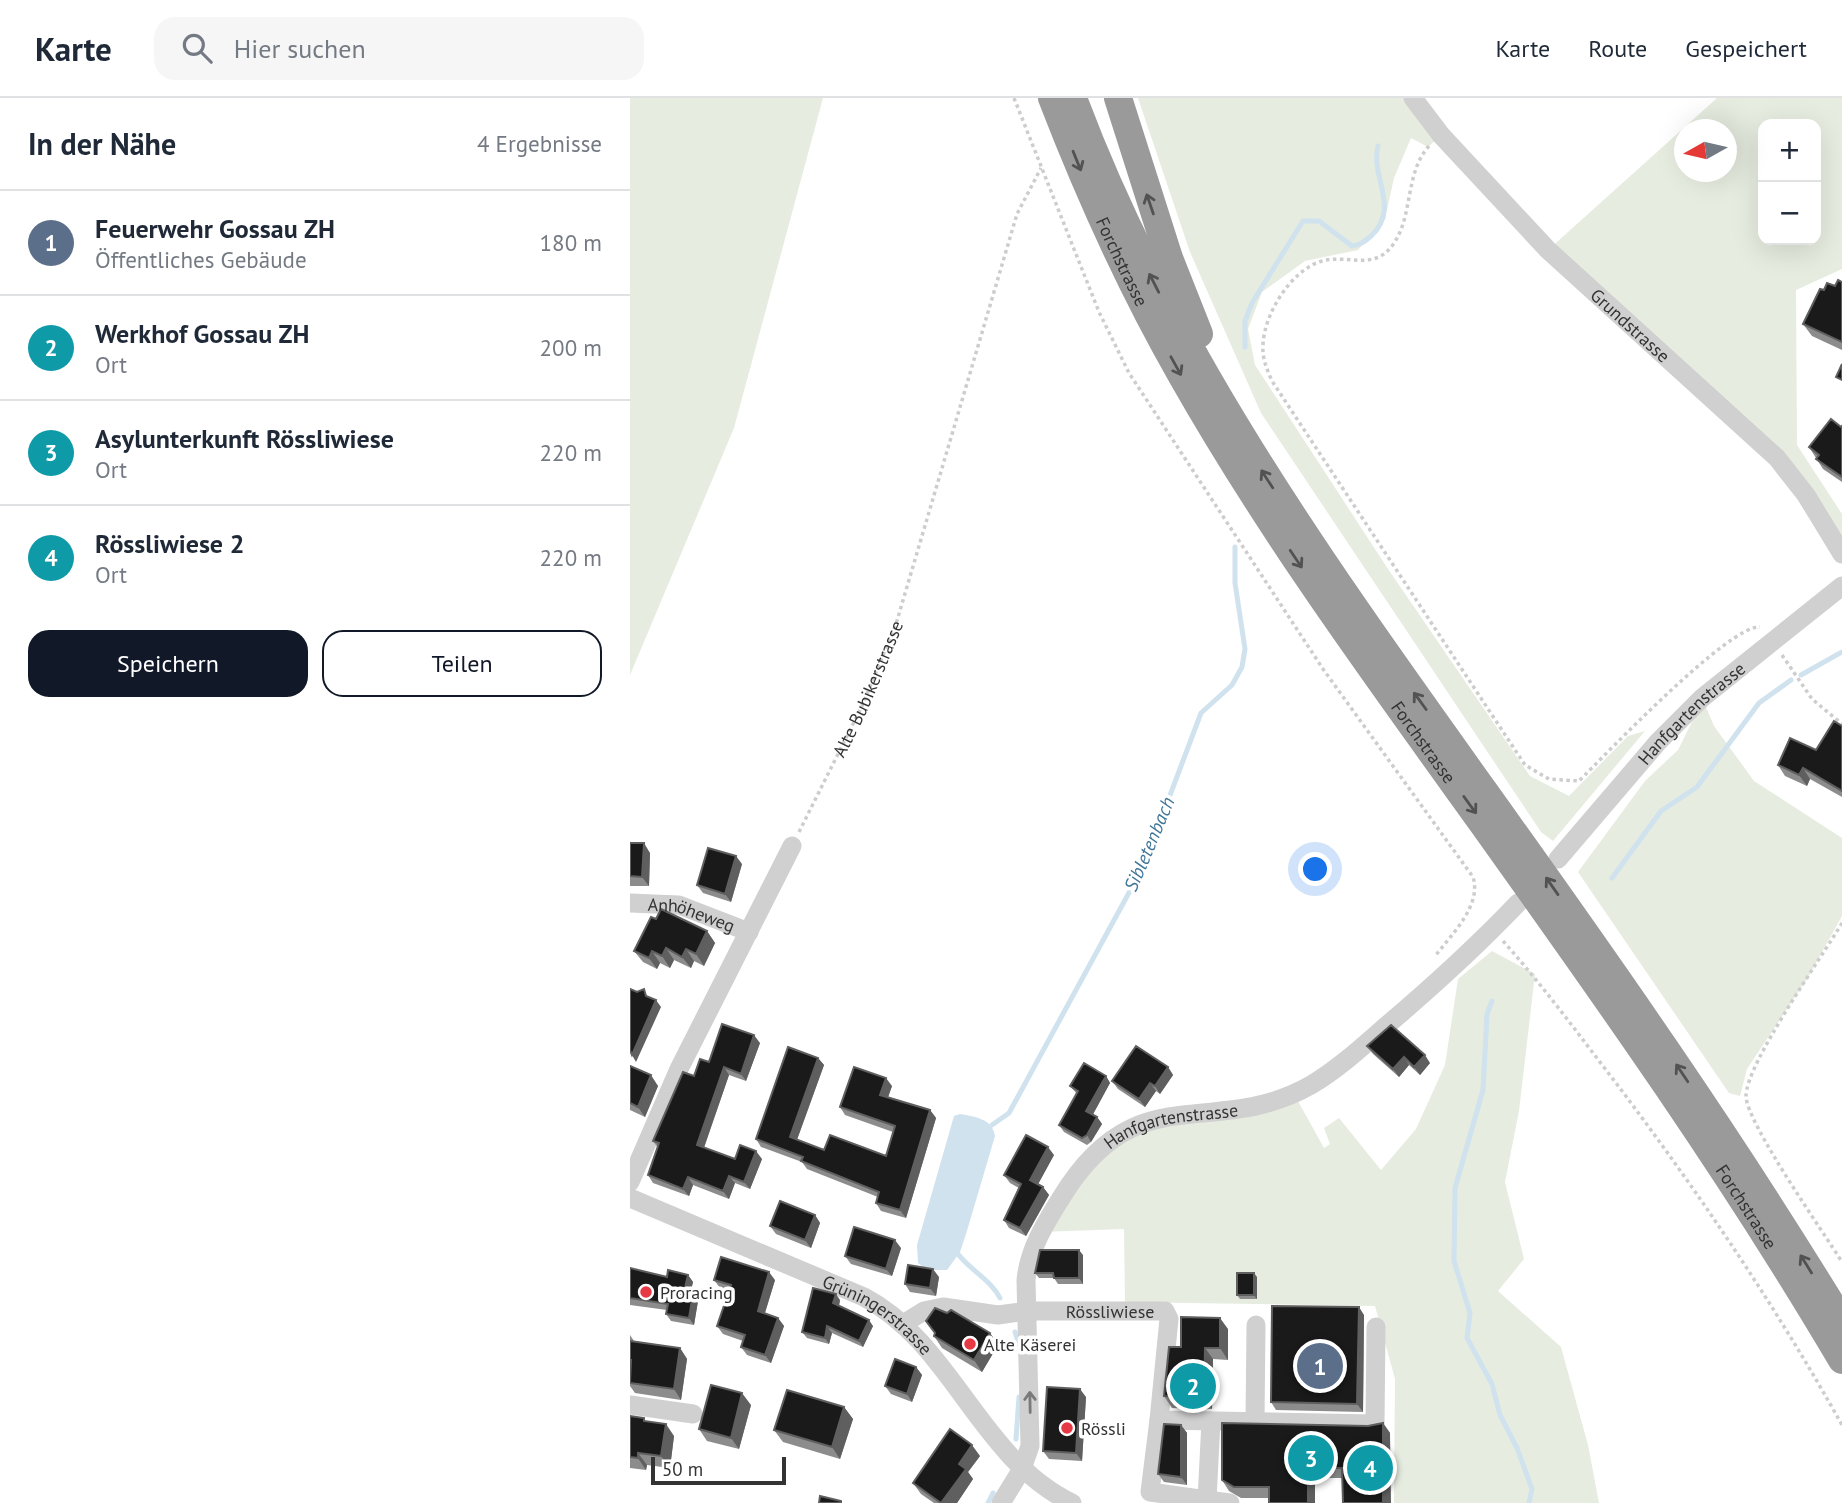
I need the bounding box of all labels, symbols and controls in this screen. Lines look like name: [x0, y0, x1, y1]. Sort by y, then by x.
search box: [154, 17, 644, 80]
text: Karte: [35, 27, 112, 70]
icon: search: [178, 29, 216, 67]
text: Hier suchen: [234, 32, 366, 65]
text: Karte: [1495, 33, 1550, 64]
text: Route: [1588, 33, 1647, 64]
text: Gespeichert: [1685, 33, 1807, 64]
north arrow: [1674, 119, 1737, 182]
map controls: [1758, 119, 1821, 245]
button: +: [1758, 119, 1821, 182]
text: In der Nähe: [28, 124, 176, 163]
text: 4 Ergebnisse: [477, 129, 602, 158]
one-way arrow: [1071, 150, 1084, 172]
button: −: [1758, 182, 1821, 245]
one-way arrow: [1143, 193, 1155, 215]
text: Feuerwehr Gossau ZH: [95, 212, 335, 245]
street label: Forchstrasse: [1091, 213, 1154, 310]
text: 1: [44, 228, 58, 257]
text: 180 m: [540, 228, 602, 257]
text: Öffentliches Gebäude: [95, 245, 307, 274]
one-way arrow: [1147, 273, 1161, 294]
street label: Grundstrasse: [1586, 283, 1675, 367]
text: Werkhof Gossau ZH: [95, 317, 309, 350]
text: 2: [44, 333, 58, 362]
text: 200 m: [540, 333, 602, 362]
text: Ort: [95, 350, 127, 379]
one-way arrow: [1170, 355, 1183, 376]
text: Asylunterkunft Rössliwiese: [95, 422, 394, 455]
text: 3: [44, 438, 58, 467]
text: 220 m: [540, 438, 602, 467]
text: Ort: [95, 455, 127, 484]
one-way arrow: [1260, 470, 1274, 490]
text: Rössliwiese 2: [95, 527, 244, 560]
text: 4: [44, 543, 58, 572]
text: 220 m: [540, 543, 602, 572]
one-way arrow: [1289, 549, 1303, 568]
text: Ort: [95, 560, 127, 589]
street label: Alte Bubikerstrasse: [827, 617, 908, 761]
button: Speichern: [28, 630, 308, 697]
button: Teilen: [322, 630, 602, 697]
street label: Hanfgartenstrasse: [1633, 657, 1750, 769]
one-way arrow: [1413, 692, 1427, 711]
street label: Forchstrasse: [1386, 696, 1461, 788]
water label: Sibletenbach: [1118, 793, 1180, 895]
one-way arrow: [1462, 795, 1477, 814]
your location: [1298, 852, 1332, 886]
one-way arrow: [1545, 877, 1559, 896]
street label: Anhöheweg: [647, 892, 738, 937]
one-way arrow: [1674, 1064, 1689, 1083]
street label: Hanfgartenstrasse: [1099, 1098, 1240, 1154]
street label: Forchstrasse: [1711, 1160, 1783, 1253]
one-way arrow: [1798, 1254, 1812, 1274]
street label: Grüningerstrasse: [819, 1269, 938, 1359]
place label: Proracing: [660, 1281, 733, 1304]
marker: Proracing: [638, 1284, 654, 1300]
street label: Rössliwiese: [1066, 1300, 1154, 1323]
place label: Alte Käserei: [984, 1333, 1076, 1356]
marker: Alte Käserei: [962, 1336, 978, 1352]
pin: 1: [1297, 1340, 1343, 1392]
pin: 2: [1170, 1360, 1216, 1412]
one-way arrow: [1023, 1391, 1037, 1414]
place label: Rössli: [1081, 1417, 1126, 1440]
marker: Rössli: [1059, 1420, 1075, 1436]
pin: 3: [1288, 1432, 1334, 1484]
pin: 4: [1347, 1442, 1393, 1494]
scale bar: [651, 1454, 786, 1486]
text: 50 m: [662, 1457, 703, 1481]

